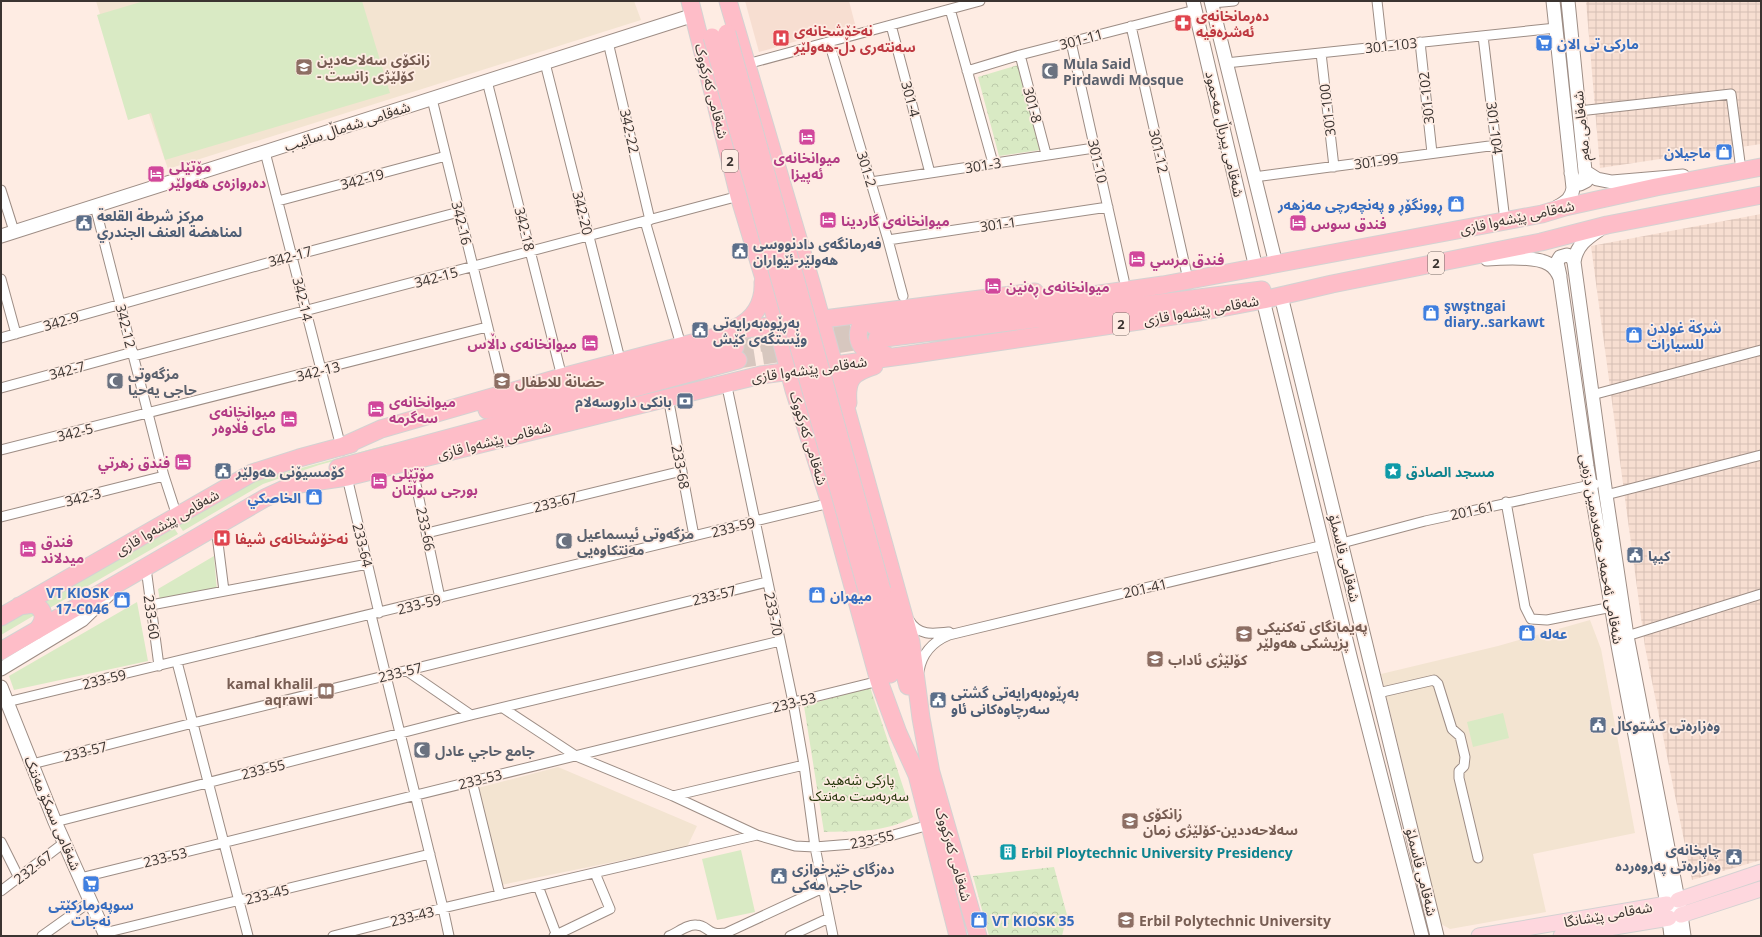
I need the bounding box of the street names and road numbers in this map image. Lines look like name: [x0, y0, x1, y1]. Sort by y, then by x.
street label: 301-11: [1057, 24, 1105, 54]
street label: 301-103: [1364, 33, 1418, 57]
street label: شەقامی کەرکووک: [691, 41, 733, 141]
street label: شەقامی پیرباڵ مەحمود: [1200, 69, 1249, 199]
street label: 301-102: [1414, 71, 1438, 125]
street label: 301-4: [897, 79, 925, 119]
street label: 301-100: [1314, 83, 1340, 137]
street label: 301-8: [1019, 85, 1047, 125]
street label: شەقامی مەم: [1568, 90, 1596, 162]
street label: شەقامی شەماڵ سائیب: [282, 97, 412, 155]
street label: 301-104: [1482, 101, 1508, 155]
street label: 342-22: [616, 107, 644, 155]
street label: 301-12: [1145, 127, 1173, 175]
street label: 301-10: [1084, 137, 1112, 185]
street label: 301-99: [1353, 148, 1399, 174]
street label: 301-2: [853, 149, 881, 189]
road number: 2: [722, 150, 738, 172]
street label: 301-3: [963, 153, 1003, 177]
street label: 342-19: [338, 164, 386, 194]
street label: 342-20: [568, 189, 598, 237]
street label: شەقامی پێشەوا قازی: [1458, 196, 1576, 240]
street label: 342-16: [447, 199, 477, 247]
street label: 342-18: [510, 205, 540, 253]
street label: 301-1: [979, 212, 1017, 236]
street label: 342-17: [266, 241, 314, 271]
road number: 2: [1428, 252, 1444, 274]
street label: 342-15: [412, 262, 460, 292]
street label: 342-14: [288, 275, 318, 323]
street label: شەقامی پێشەوا قازی: [1142, 290, 1260, 331]
street label: 342-12: [111, 302, 141, 350]
street label: 342-9: [41, 307, 81, 335]
road number: 2: [1113, 313, 1129, 335]
street label: شەقامی پێشەوا قازی: [750, 351, 868, 388]
street label: 342-7: [47, 356, 87, 384]
street label: 342-13: [294, 356, 342, 386]
street label: شەقامی کەرکووک: [786, 389, 832, 487]
street label: شەقامی پێشەوا قازی: [435, 417, 553, 464]
street label: 342-5: [55, 418, 95, 446]
street label: 233-68: [667, 443, 695, 491]
street label: شەقامی ئەحمەد حەمەدەمین دزەیی: [1576, 452, 1628, 646]
street label: 342-3: [63, 483, 103, 511]
street label: شەقامی پێشەوا قازی: [112, 485, 223, 560]
street label: 233-67: [531, 487, 579, 517]
street label: 201-61: [1448, 496, 1496, 524]
street label: 233-66: [412, 505, 440, 553]
street label: 233-59: [709, 512, 757, 542]
street label: شەقامی قاسملۆ: [1325, 512, 1365, 604]
street label: 233-64: [348, 521, 378, 569]
street label: 201-41: [1121, 574, 1169, 602]
street label: 233-57: [690, 580, 738, 610]
street label: 233-59: [395, 589, 443, 619]
street label: 233-70: [760, 590, 788, 638]
street label: 233-60: [139, 594, 165, 640]
street label: 233-57: [376, 657, 424, 687]
street label: 233-59: [80, 664, 128, 694]
street label: 233-53: [770, 687, 818, 717]
street label: 233-57: [61, 736, 109, 766]
street label: شەقامی سمکۆ مەنتک: [20, 753, 86, 873]
street label: 233-55: [239, 754, 287, 784]
street label: 233-53: [456, 764, 504, 794]
street label: شەقامی کەرکووک: [931, 805, 977, 903]
street label: 233-55: [848, 825, 896, 853]
street label: شەقامی قاسملۆ: [1402, 826, 1442, 918]
street label: 233-53: [141, 842, 189, 872]
street label: 232-67: [10, 846, 56, 888]
street label: 233-45: [243, 879, 291, 909]
street label: شەقامی پێشانگا: [1562, 897, 1654, 932]
street label: 233-43: [388, 901, 436, 931]

